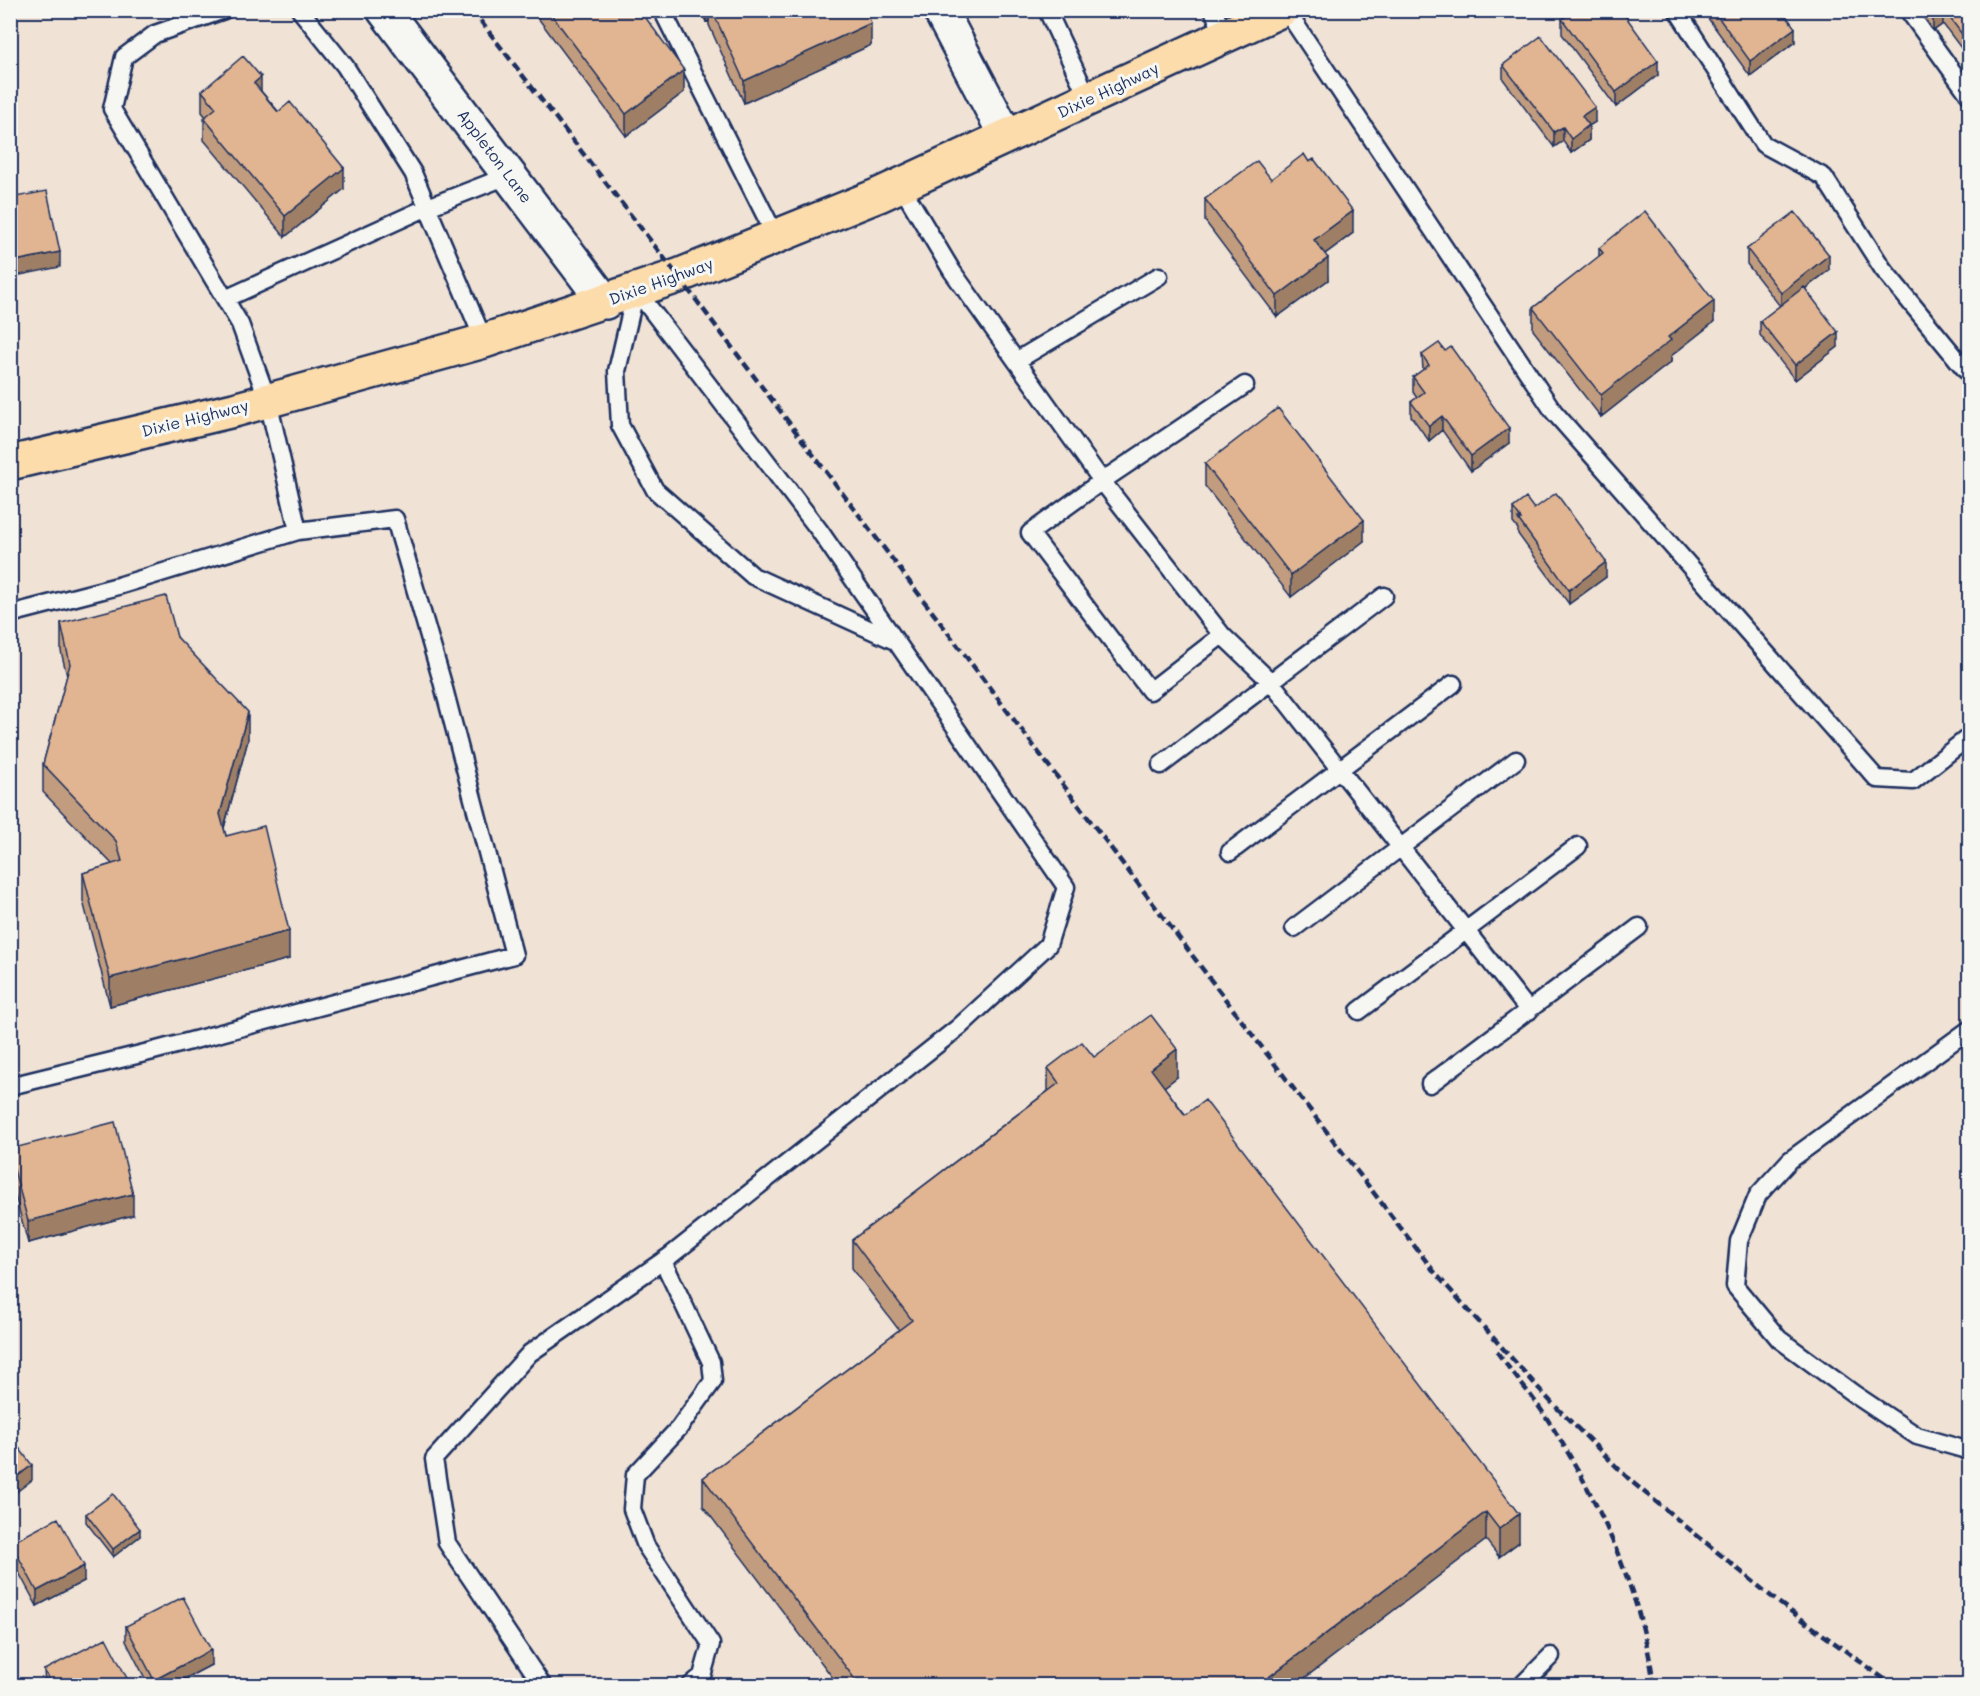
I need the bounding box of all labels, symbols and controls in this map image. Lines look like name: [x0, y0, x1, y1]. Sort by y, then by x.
street label: Dixie Highway: [1054, 57, 1162, 122]
street label: Appleton Lane: [453, 104, 538, 207]
street label: Dixie Highway: [606, 252, 716, 309]
street label: Dixie Highway: [139, 394, 250, 441]

